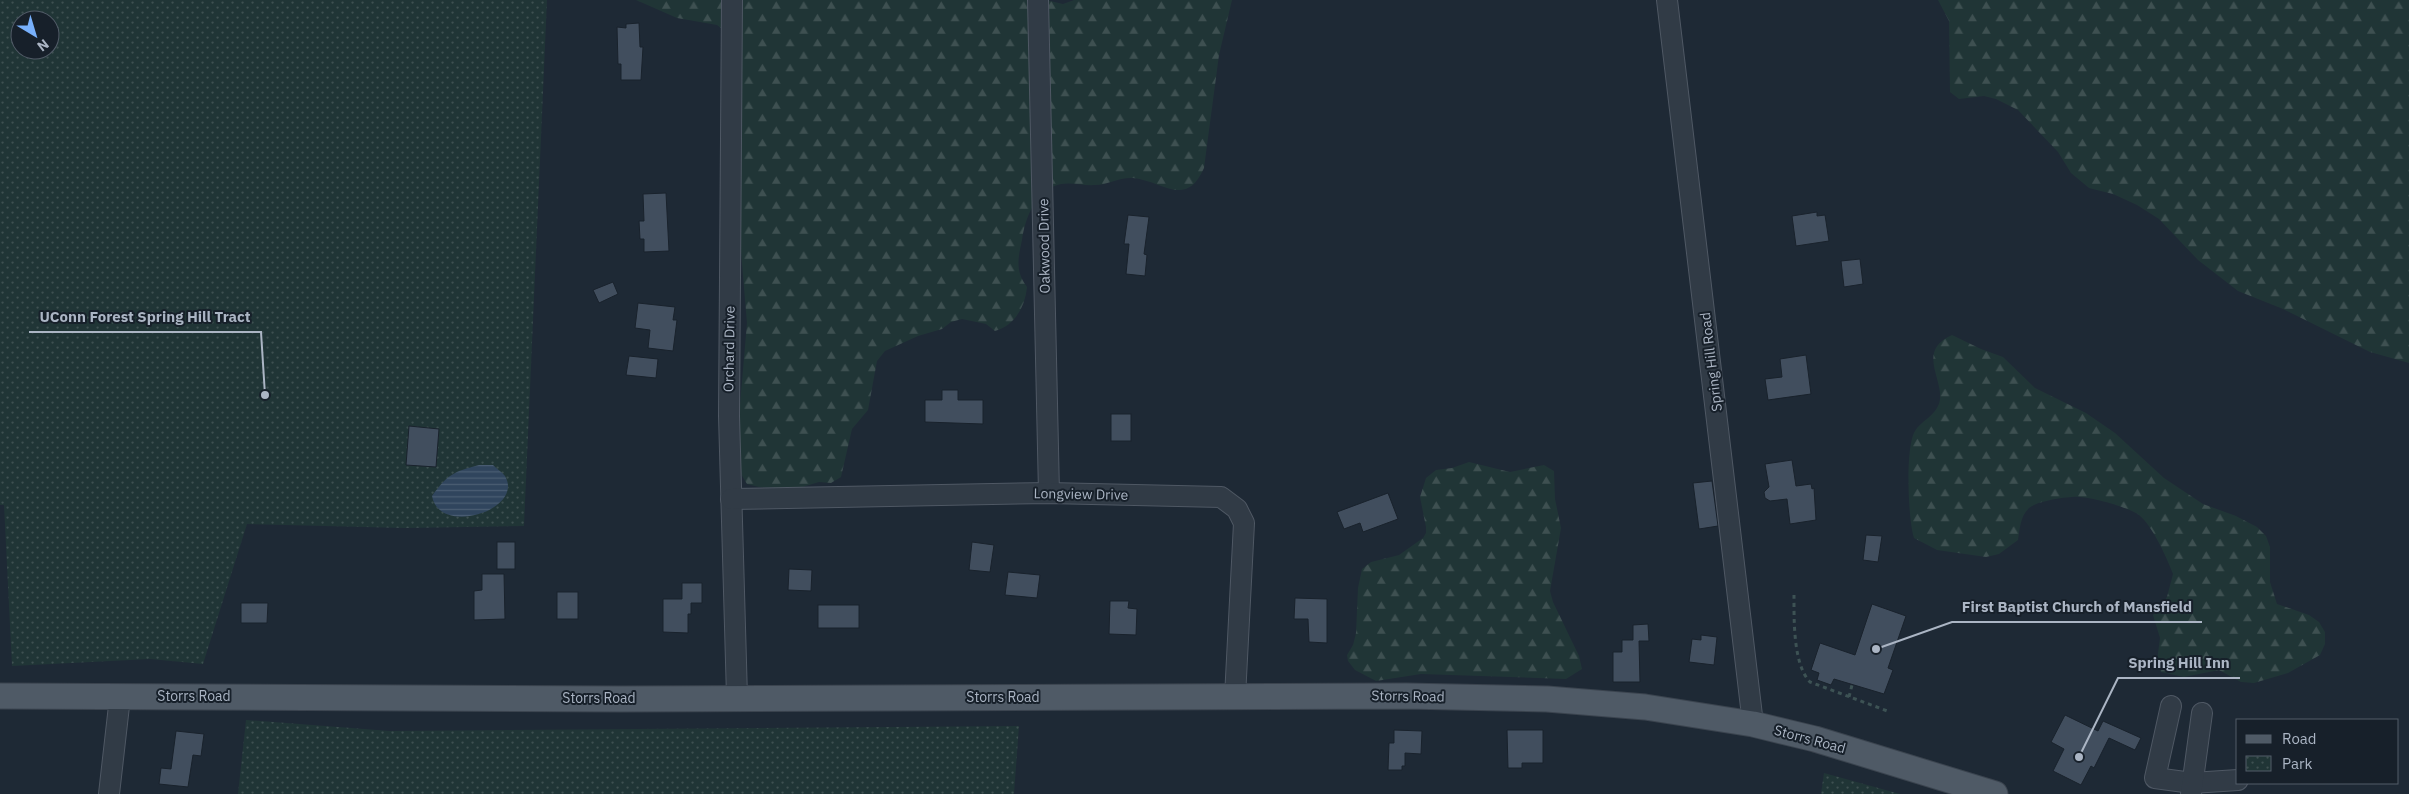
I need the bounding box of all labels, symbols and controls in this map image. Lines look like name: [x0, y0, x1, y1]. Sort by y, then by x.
north arrow: [10, 10, 60, 60]
text: N: [33, 35, 53, 55]
street label: Oakwood Drive: [1034, 198, 1054, 294]
callout: UConn Forest Spring Hill Tract: [29, 302, 261, 332]
street label: Orchard Drive: [719, 305, 739, 392]
text: UConn Forest Spring Hill Tract: [39, 307, 251, 326]
street label: Spring Hill Road: [1696, 311, 1726, 413]
street label: Longview Drive: [1034, 484, 1129, 504]
callout: First Baptist Church of Mansfield: [1952, 592, 2202, 622]
text: First Baptist Church of Mansfield: [1962, 597, 2192, 616]
callout: Spring Hill Inn: [2118, 648, 2240, 678]
text: Spring Hill Inn: [2128, 653, 2230, 672]
street label: Storrs Road: [1371, 686, 1445, 706]
street label: Storrs Road: [157, 687, 231, 705]
street label: Storrs Road: [966, 688, 1040, 706]
street label: Storrs Road: [562, 689, 636, 707]
legend: [2236, 719, 2399, 784]
street label: Storrs Road: [1772, 721, 1848, 757]
text: Road: [2282, 729, 2317, 748]
text: Park: [2282, 754, 2312, 773]

